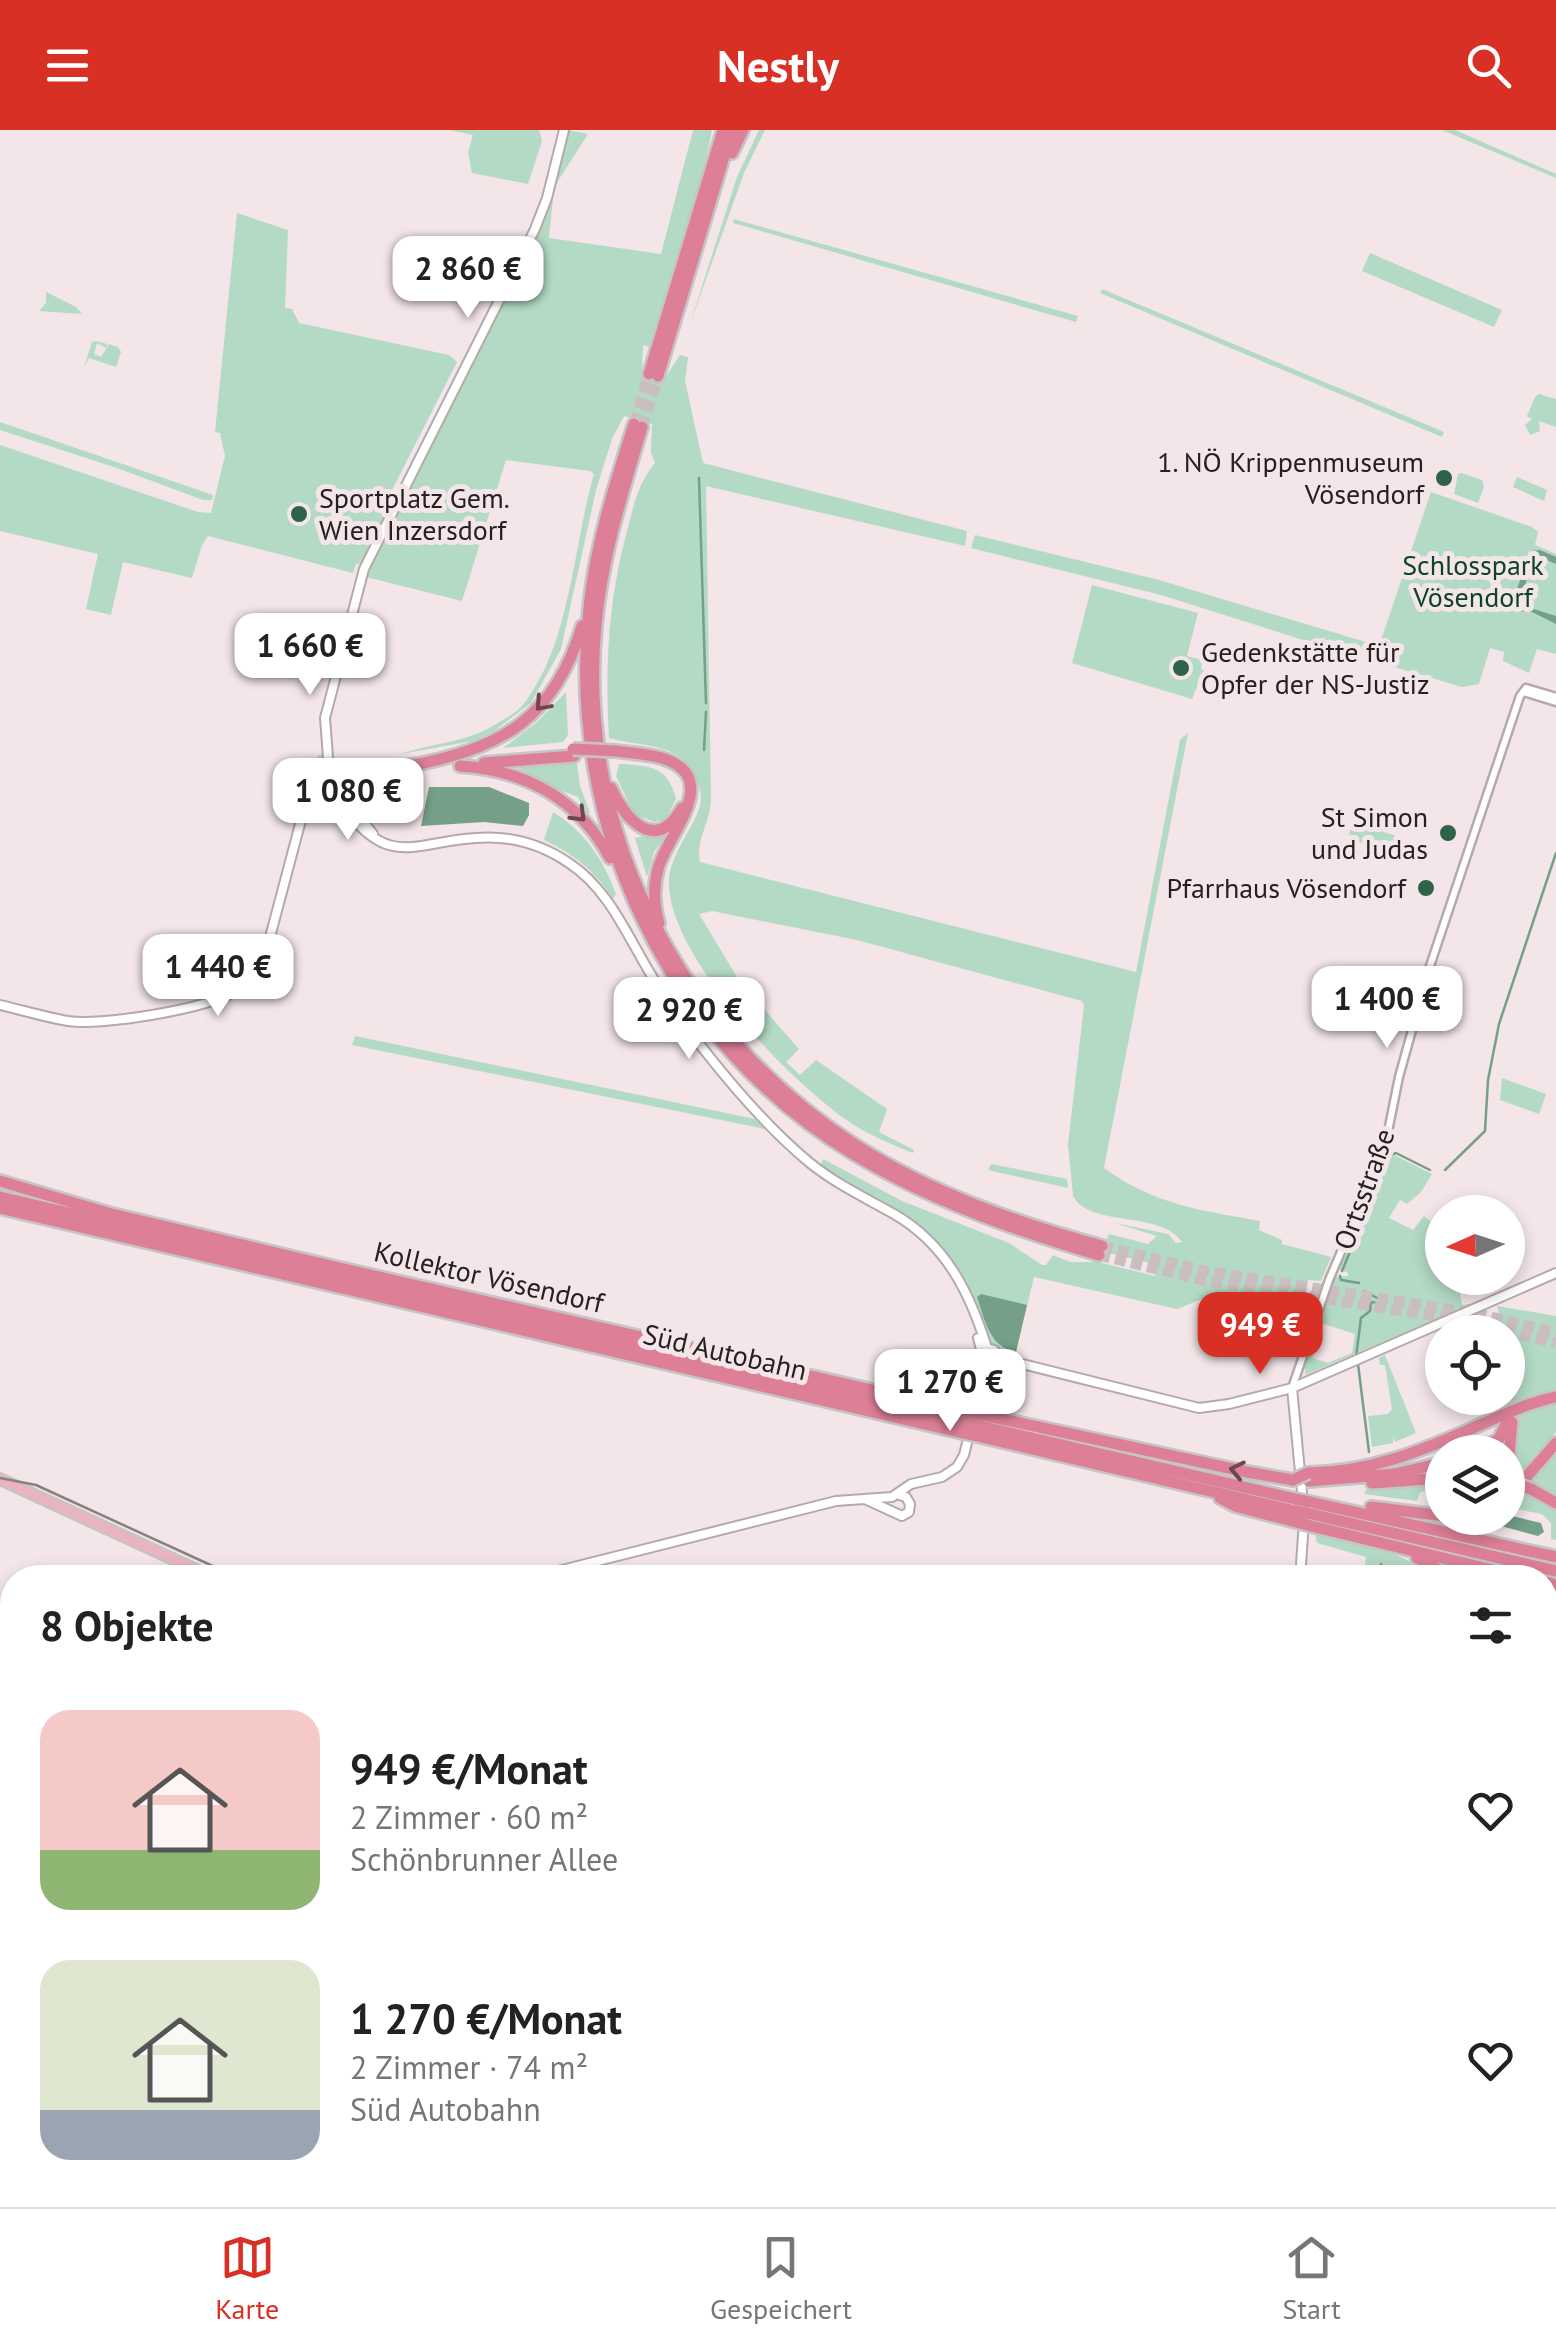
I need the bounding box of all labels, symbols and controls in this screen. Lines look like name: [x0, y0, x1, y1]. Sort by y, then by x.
text: Nestly: [717, 36, 839, 94]
icon: menu: [40, 38, 95, 93]
icon: search: [1461, 38, 1516, 93]
pin: 2 860 €: [376, 236, 560, 321]
text: 2 860 €: [415, 247, 521, 289]
place label: 1. NÖ Krippenmuseum Vösendorf: [1157, 443, 1425, 512]
marker: 1. NÖ Krippenmuseum Vösendorf: [1433, 467, 1455, 489]
place label: Sportplatz Gem. Wien Inzersdorf: [319, 479, 510, 548]
marker: Sportplatz Gem. Wien Inzersdorf: [288, 503, 310, 525]
park label: Schlosspark Vösendorf: [1402, 546, 1544, 615]
pin: 1 660 €: [218, 613, 402, 698]
text: 1 660 €: [257, 624, 363, 666]
place label: Gedenkstätte für Opfer der NS-Justiz: [1201, 633, 1429, 702]
marker: Gedenkstätte für Opfer der NS-Justiz: [1170, 657, 1192, 679]
one-way arrow: [535, 692, 553, 711]
pin: 1 080 €: [256, 758, 440, 843]
text: 1 080 €: [295, 769, 401, 811]
place label: St Simon und Judas: [1311, 798, 1428, 867]
one-way arrow: [567, 803, 585, 821]
marker: St Simon und Judas: [1437, 822, 1459, 844]
place label: Pfarrhaus Vösendorf: [1166, 869, 1407, 906]
marker: Pfarrhaus Vösendorf: [1415, 877, 1437, 899]
pin: 1 440 €: [126, 934, 310, 1019]
text: 1 440 €: [165, 945, 271, 987]
pin: 1 400 €: [1295, 966, 1479, 1051]
pin: 2 920 €: [597, 977, 781, 1062]
text: 1 400 €: [1334, 977, 1440, 1019]
text: 2 920 €: [636, 988, 742, 1030]
street label: Ortsstraße: [1325, 1123, 1403, 1254]
north arrow: [1425, 1195, 1525, 1295]
map controls: [1425, 1195, 1525, 1535]
street label: Kollektor Vösendorf: [371, 1232, 609, 1321]
pin: 949 €: [1190, 1292, 1330, 1377]
text: 949 €: [1220, 1303, 1300, 1345]
street label: Süd Autobahn: [640, 1315, 811, 1388]
button: locate: [1425, 1315, 1525, 1415]
pin: 1 270 €: [858, 1349, 1042, 1434]
text: 1 270 €: [897, 1360, 1003, 1402]
button: layers: [1425, 1435, 1525, 1535]
one-way arrow: [1228, 1461, 1245, 1482]
text: 8 Objekte: [40, 1598, 214, 1653]
icon: filters: [1463, 1598, 1518, 1653]
text: 949 €/Monat: [350, 1741, 588, 1796]
icon: home: [120, 1750, 240, 1870]
icon: heart: [1463, 1783, 1518, 1838]
text: 2 Zimmer · 60 m²: [350, 1796, 588, 1838]
text: Schönbrunner Allee: [350, 1838, 618, 1880]
text: 1 270 €/Monat: [350, 1991, 622, 2046]
icon: home: [120, 2000, 240, 2120]
icon: heart: [1463, 2033, 1518, 2088]
text: 2 Zimmer · 74 m²: [350, 2046, 588, 2088]
text: Süd Autobahn: [350, 2088, 541, 2130]
tab: Karte: [215, 2230, 279, 2327]
tab: Gespeichert: [710, 2230, 852, 2327]
tab: Start: [1283, 2230, 1341, 2327]

